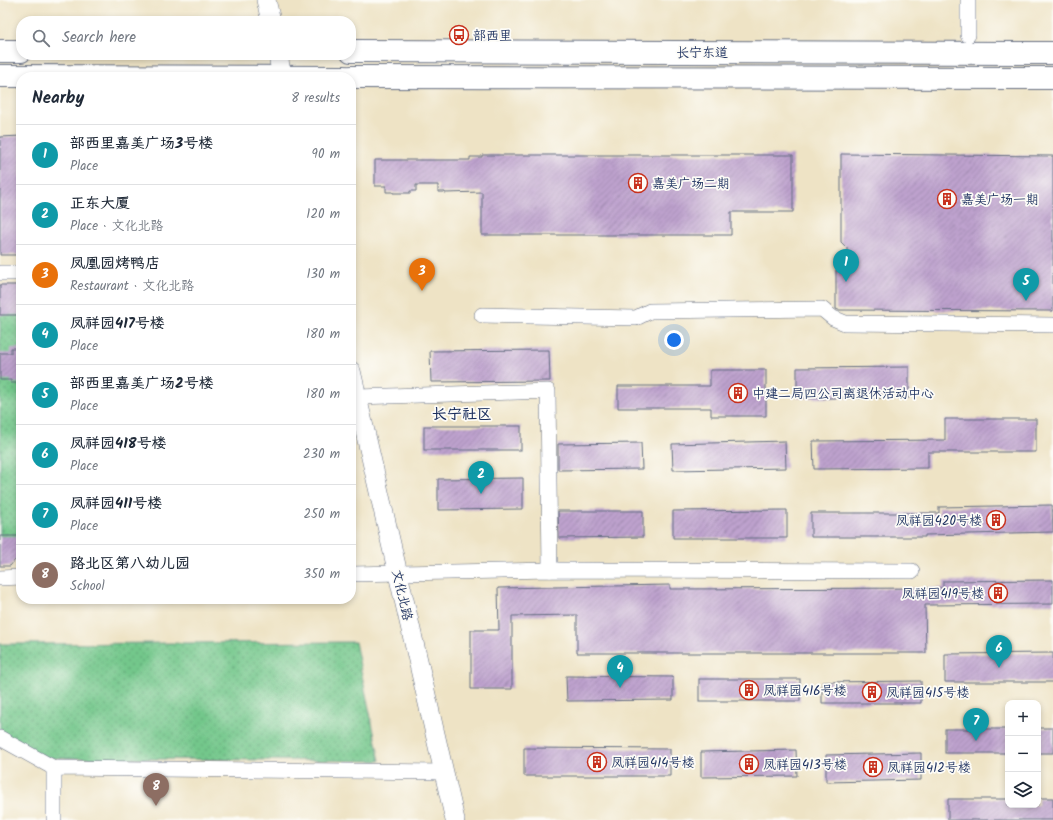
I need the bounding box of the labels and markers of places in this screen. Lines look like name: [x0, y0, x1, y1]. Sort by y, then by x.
bus stop icon: 部西里: [448, 24, 470, 46]
place label: 部西里: [473, 26, 512, 47]
building icon: 嘉美广场二期: [627, 172, 649, 194]
place label: 嘉美广场二期: [652, 174, 730, 195]
building icon: 嘉美广场一期: [936, 188, 958, 210]
place label: 嘉美广场一期: [961, 190, 1039, 211]
pin: 1: [833, 249, 859, 282]
pin: 3: [409, 258, 435, 291]
pin: 5: [1013, 268, 1039, 301]
building icon: 中建二局四公司离退休活动中心: [727, 382, 749, 404]
place label: 中建二局四公司离退休活动中心: [752, 384, 934, 405]
pin: 2: [468, 461, 494, 494]
building icon: 凤祥园420号楼: [985, 509, 1007, 531]
place label: 凤祥园420号楼: [896, 511, 982, 532]
building icon: 凤祥园419号楼: [987, 582, 1009, 604]
place label: 凤祥园419号楼: [901, 584, 984, 605]
pin: 6: [986, 635, 1012, 668]
pin: 4: [607, 655, 633, 688]
building icon: 凤祥园416号楼: [738, 679, 760, 701]
place label: 凤祥园416号楼: [763, 681, 846, 702]
building icon: 凤祥园415号楼: [861, 681, 883, 703]
place label: 凤祥园415号楼: [886, 683, 969, 704]
pin: 7: [963, 708, 989, 741]
building icon: 凤祥园414号楼: [586, 751, 608, 773]
place label: 凤祥园414号楼: [611, 753, 694, 774]
building icon: 凤祥园413号楼: [738, 753, 760, 775]
place label: 凤祥园413号楼: [763, 755, 847, 776]
building icon: 凤祥园412号楼: [862, 756, 884, 778]
place label: 凤祥园412号楼: [887, 758, 971, 779]
pin: 8: [143, 773, 169, 806]

